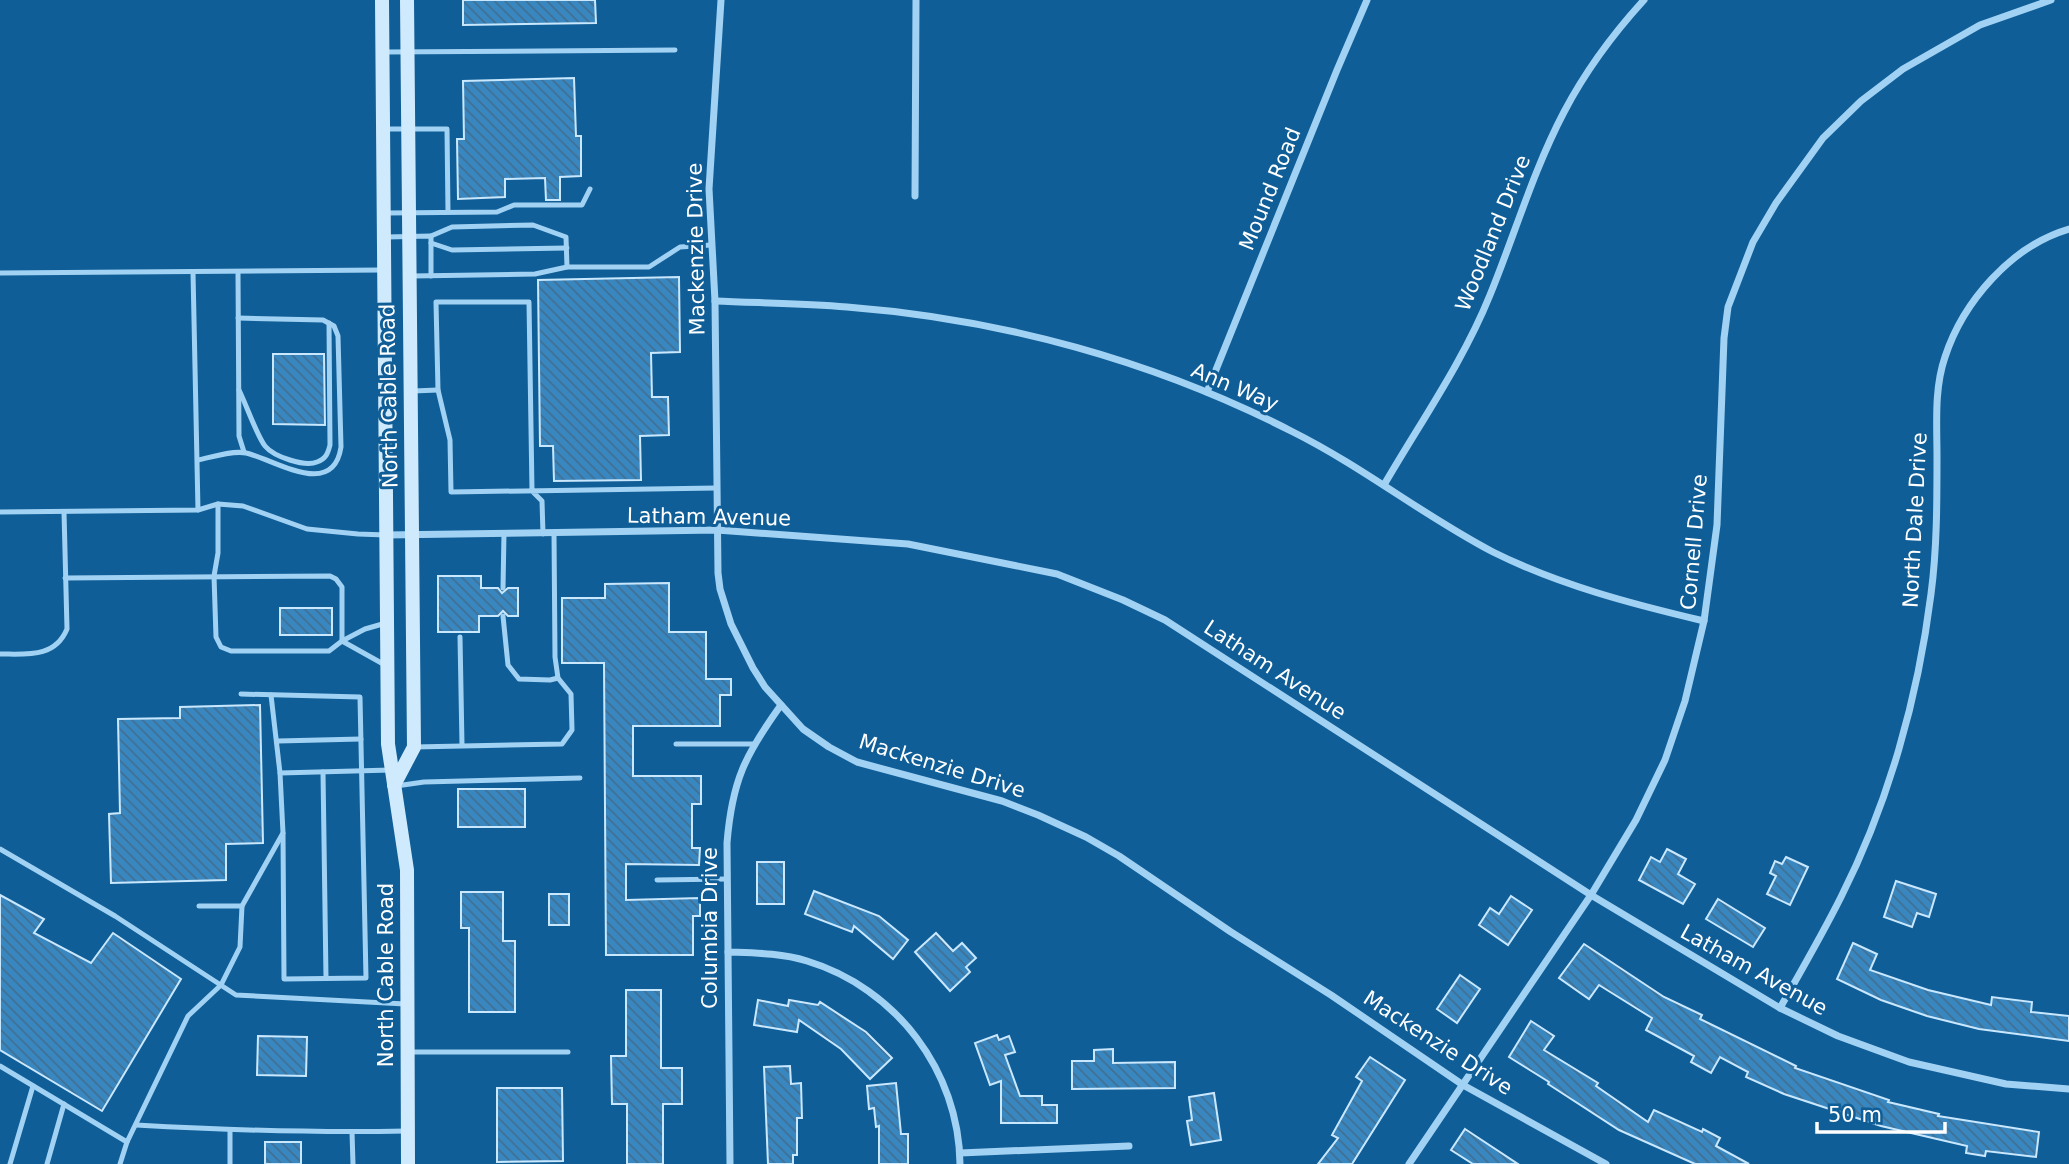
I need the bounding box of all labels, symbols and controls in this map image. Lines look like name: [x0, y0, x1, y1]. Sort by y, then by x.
street label: Mound Road: [1234, 124, 1306, 254]
street label: Woodland Drive: [1451, 151, 1535, 315]
street label: Mackenzie Drive: [682, 162, 710, 336]
street label: North Cable Road: [375, 304, 403, 488]
street label: Ann Way: [1188, 358, 1282, 416]
street label: North Dale Drive: [1898, 432, 1932, 608]
street label: Cornell Drive: [1676, 473, 1712, 611]
street label: Latham Avenue: [627, 504, 791, 530]
street label: Latham Avenue: [1200, 615, 1350, 725]
street label: Mackenzie Drive: [856, 729, 1028, 803]
street label: Columbia Drive: [698, 847, 722, 1009]
street label: North Cable Road: [374, 883, 398, 1067]
street label: Latham Avenue: [1676, 920, 1832, 1020]
street label: Mackenzie Drive: [1359, 986, 1517, 1100]
scale bar: [1817, 1090, 1945, 1134]
text: 50 m: [1828, 1103, 1882, 1127]

